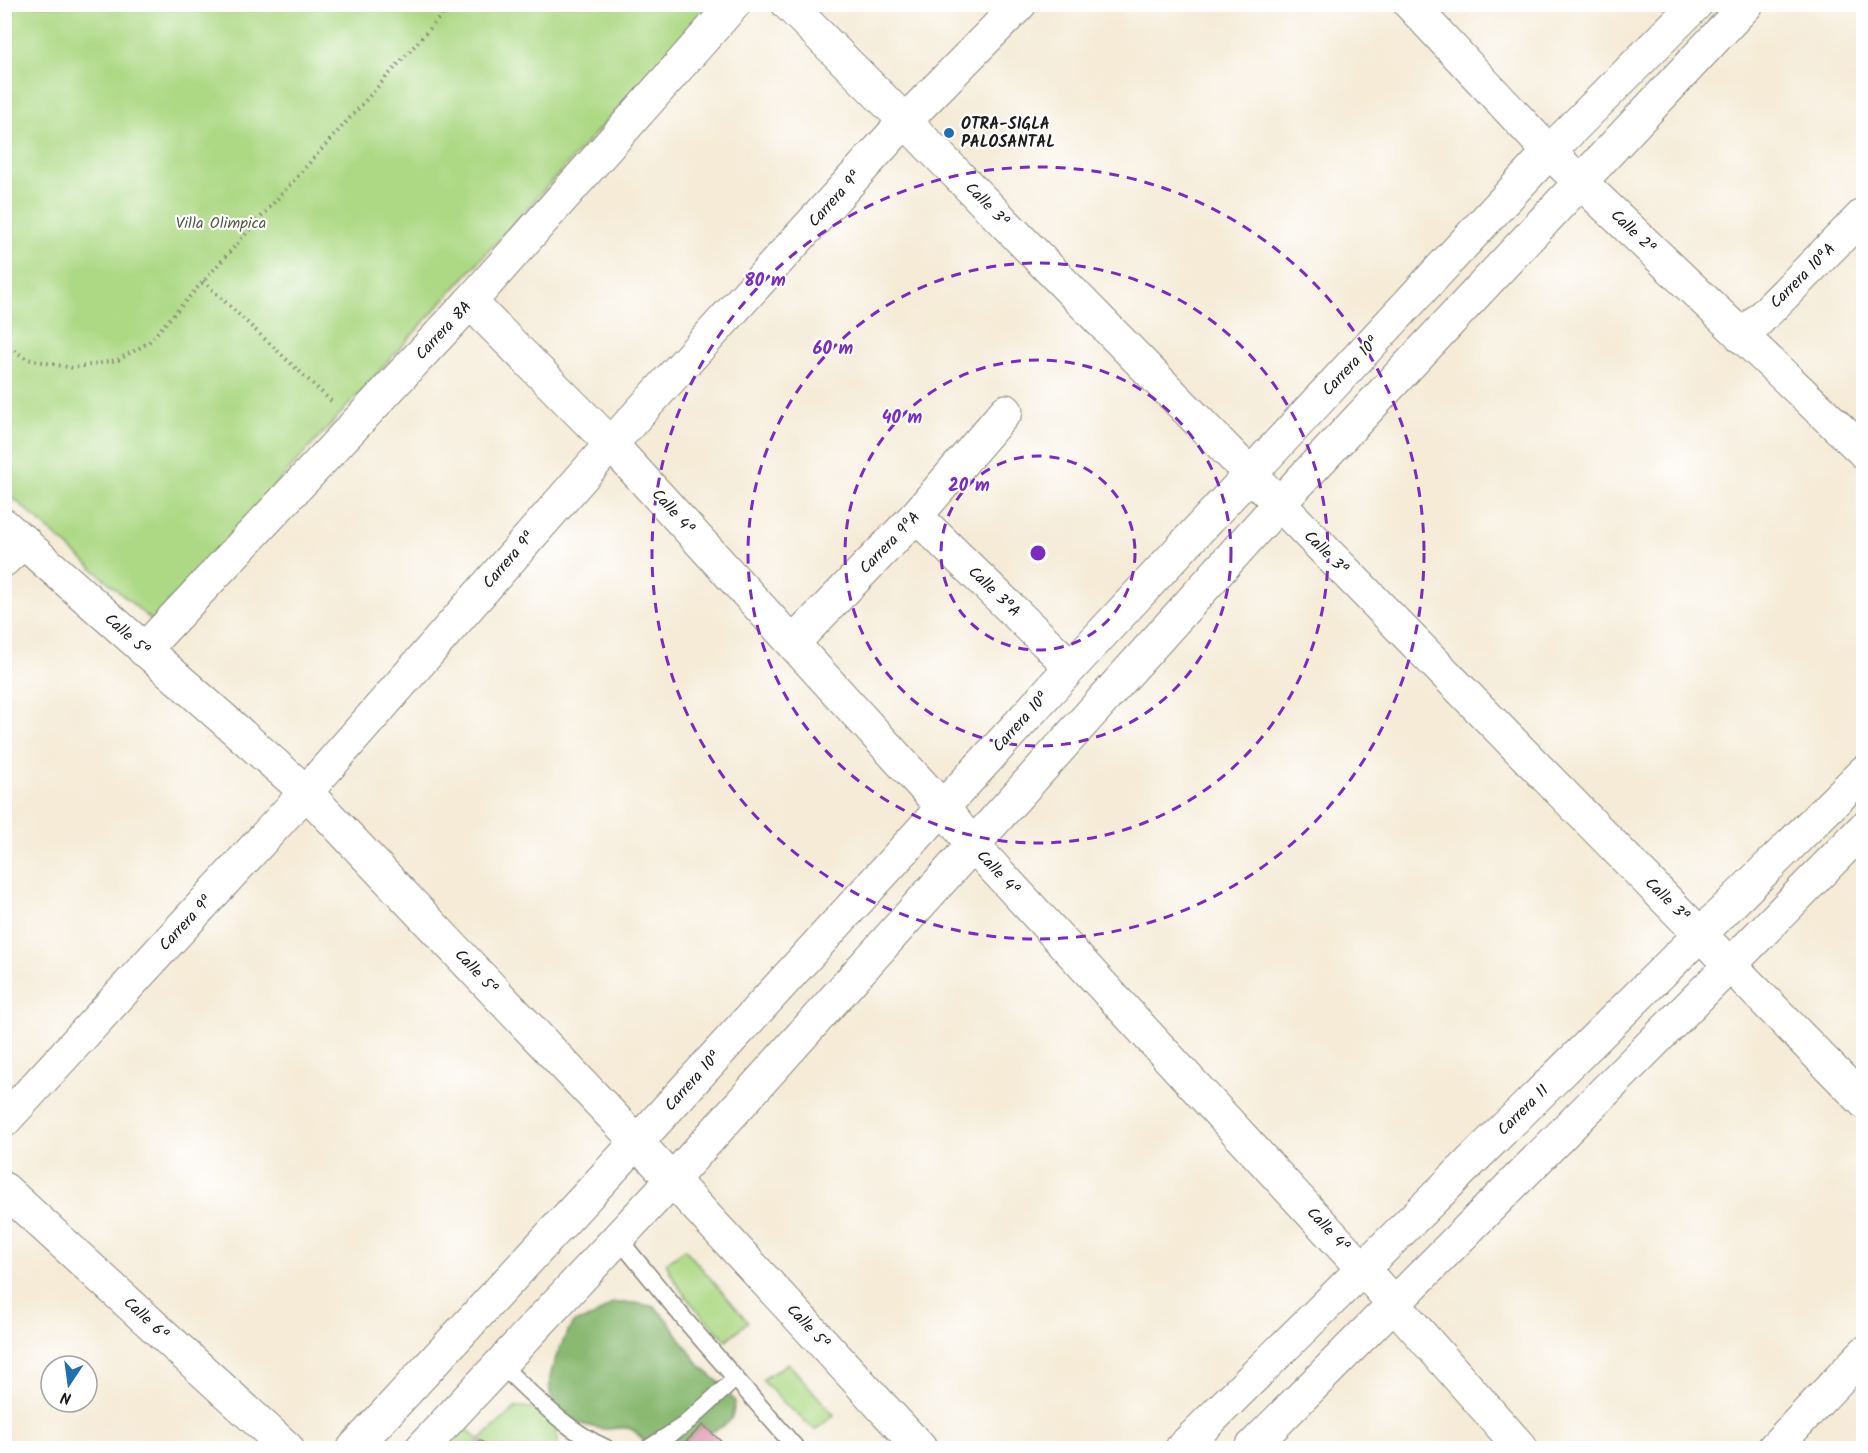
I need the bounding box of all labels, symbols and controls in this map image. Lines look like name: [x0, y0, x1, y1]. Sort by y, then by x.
place label: OTRA-SIGLA PALOSANTAL: [961, 112, 1055, 155]
marker: OTRA-SIGLA PALOSANTAL: [942, 126, 956, 140]
street label: Carrera 9ª: [802, 165, 868, 233]
street label: Calle 3ª: [959, 176, 1015, 234]
street label: Calle 2ª: [1604, 204, 1662, 260]
park label: Villa Olimpica: [176, 211, 266, 236]
street label: Carrera 10ªA: [1764, 237, 1842, 315]
text: 80 m: [744, 267, 786, 296]
street label: Carrera 8A: [409, 295, 478, 366]
street label: Carrera 10ª: [1316, 330, 1386, 402]
text: 60 m: [813, 335, 854, 364]
text: 40 m: [882, 404, 923, 433]
text: 20 m: [948, 472, 990, 501]
street label: Calle 4ª: [645, 483, 701, 541]
street label: Carrera 9ªA: [853, 506, 927, 580]
street label: Calle 3ª: [1298, 525, 1354, 581]
street label: Carrera 9ª: [477, 526, 541, 594]
centre of rings: [1028, 543, 1048, 563]
street label: Calle 3ªA: [962, 560, 1026, 624]
street label: Calle 5ª: [98, 607, 156, 663]
street label: Carrera 10ª: [987, 686, 1055, 758]
street label: Calle 4ª: [970, 844, 1026, 902]
street label: Calle 3ª: [1639, 872, 1695, 928]
street label: Carrera 9ª: [153, 889, 219, 957]
street label: Calle 5ª: [448, 943, 504, 1001]
street label: Carrera 10ª: [659, 1045, 727, 1117]
street label: Carrera 11: [1491, 1079, 1555, 1142]
street label: Calle 4ª: [1300, 1201, 1356, 1259]
street label: Calle 6ª: [117, 1291, 175, 1347]
street label: Calle 5ª: [780, 1298, 836, 1356]
north arrow: [39, 1354, 99, 1414]
text: N: [58, 1384, 74, 1410]

